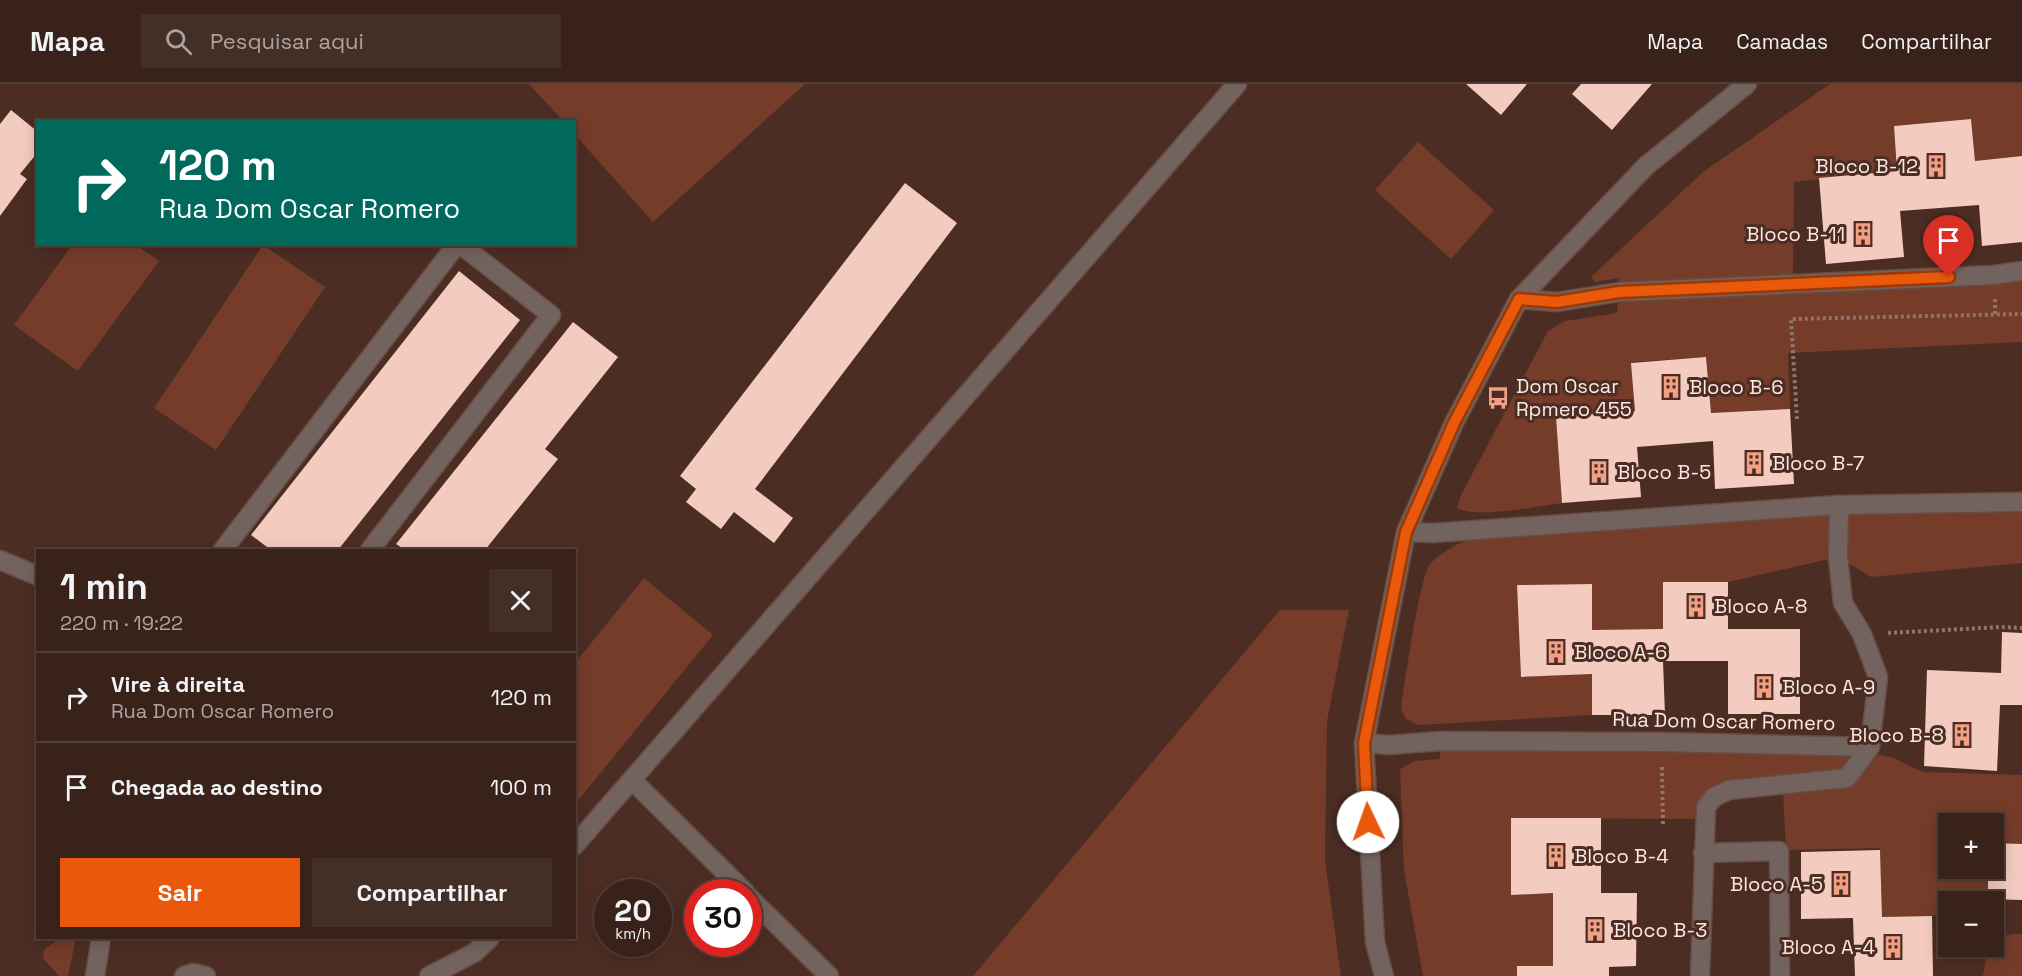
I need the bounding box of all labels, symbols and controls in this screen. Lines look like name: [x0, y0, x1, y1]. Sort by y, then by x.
search box: [141, 14, 561, 68]
text: Mapa: [30, 23, 105, 59]
icon: search: [162, 25, 195, 58]
text: Pesquisar aqui: [210, 27, 364, 55]
text: Mapa: [1647, 28, 1703, 55]
text: Camadas: [1736, 28, 1828, 55]
text: Compartilhar: [1861, 28, 1992, 55]
text: 120 m: [159, 139, 277, 192]
icon: right: [60, 144, 138, 222]
place label: Bloco B-12: [1815, 153, 1918, 179]
building icon: Bloco B-12: [1923, 153, 1949, 179]
text: Rua Dom Oscar Romero: [159, 191, 460, 226]
pin: [1923, 215, 1974, 277]
place label: Bloco B-11: [1746, 221, 1845, 247]
building icon: Bloco B-11: [1850, 221, 1876, 247]
icon: arrive: [1932, 224, 1965, 257]
place label: Dom Oscar Rpmero 455: [1516, 373, 1632, 422]
building icon: Bloco B-6: [1658, 374, 1684, 400]
place label: Bloco B-6: [1689, 374, 1784, 400]
bus stop icon: Dom Oscar Rpmero 455: [1485, 385, 1511, 411]
building icon: Bloco B-7: [1741, 450, 1767, 476]
place label: Bloco B-7: [1772, 450, 1864, 476]
building icon: Bloco B-5: [1586, 459, 1612, 485]
place label: Bloco B-5: [1617, 459, 1711, 485]
text: 1 min: [60, 564, 148, 610]
button: close: [489, 569, 552, 632]
building icon: Bloco A-8: [1683, 593, 1709, 619]
place label: Bloco A-8: [1714, 593, 1808, 619]
text: 220 m · 19:22: [60, 610, 183, 636]
building icon: Bloco A-6: [1543, 639, 1569, 665]
place label: Bloco A-6: [1574, 639, 1667, 665]
text: Vire à direita: [111, 670, 245, 698]
building icon: Bloco A-9: [1751, 674, 1777, 700]
place label: Bloco A-9: [1782, 674, 1875, 700]
icon: right: [60, 681, 93, 714]
text: 120 m: [491, 683, 552, 711]
text: Rua Dom Oscar Romero: [111, 698, 334, 724]
street label: Rua Dom Oscar Romero: [1612, 706, 1836, 736]
place label: Bloco B-8: [1849, 722, 1944, 748]
building icon: Bloco B-8: [1949, 722, 1975, 748]
icon: arrive: [60, 771, 93, 804]
text: Chegada ao destino: [111, 773, 323, 801]
text: 100 m: [490, 773, 552, 801]
position arrow: [1336, 790, 1400, 854]
map controls: [1938, 813, 2004, 957]
button: +: [1938, 813, 2004, 879]
building icon: Bloco B-4: [1543, 843, 1569, 869]
place label: Bloco B-4: [1574, 843, 1669, 869]
button: Sair: [60, 858, 300, 927]
button: Compartilhar: [312, 858, 552, 927]
place label: Bloco A-5: [1730, 871, 1823, 897]
building icon: Bloco A-5: [1828, 871, 1854, 897]
speed limit sign: 30: [684, 879, 762, 957]
text: 20: [614, 891, 652, 930]
button: −: [1938, 891, 2004, 957]
building icon: Bloco B-3: [1582, 917, 1608, 943]
place label: Bloco B-3: [1613, 917, 1707, 943]
text: km/h: [615, 924, 651, 943]
place label: Bloco A-4: [1781, 934, 1875, 960]
building icon: Bloco A-4: [1880, 934, 1906, 960]

